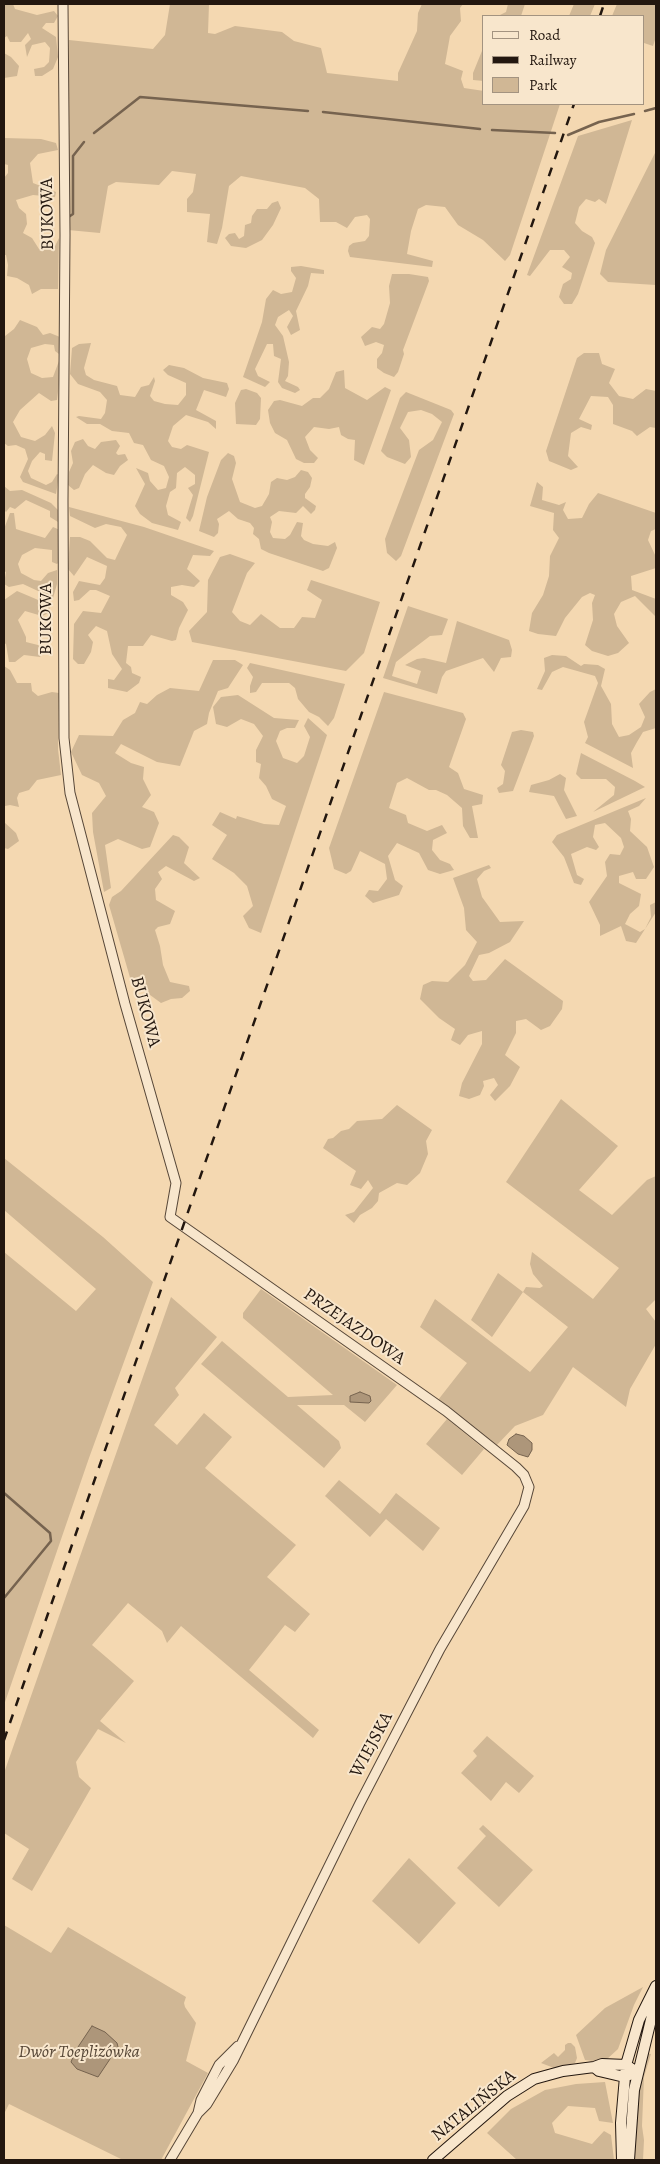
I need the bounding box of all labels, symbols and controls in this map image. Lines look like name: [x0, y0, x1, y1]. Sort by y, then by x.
legend: [482, 15, 645, 105]
text: Road: [529, 25, 560, 45]
text: Railway: [529, 50, 576, 70]
text: Park: [529, 75, 557, 95]
street label: BUKOWA: [37, 178, 59, 250]
street label: BUKOWA: [36, 583, 58, 655]
street label: BUKOWA: [125, 974, 165, 1050]
street label: PRZEJAZDOWA: [299, 1284, 409, 1370]
street label: WIEJSKA: [346, 1709, 398, 1781]
park label: Dwór Toeplizówka: [18, 2042, 140, 2064]
street label: NATALIŃSKA: [428, 2066, 520, 2146]

